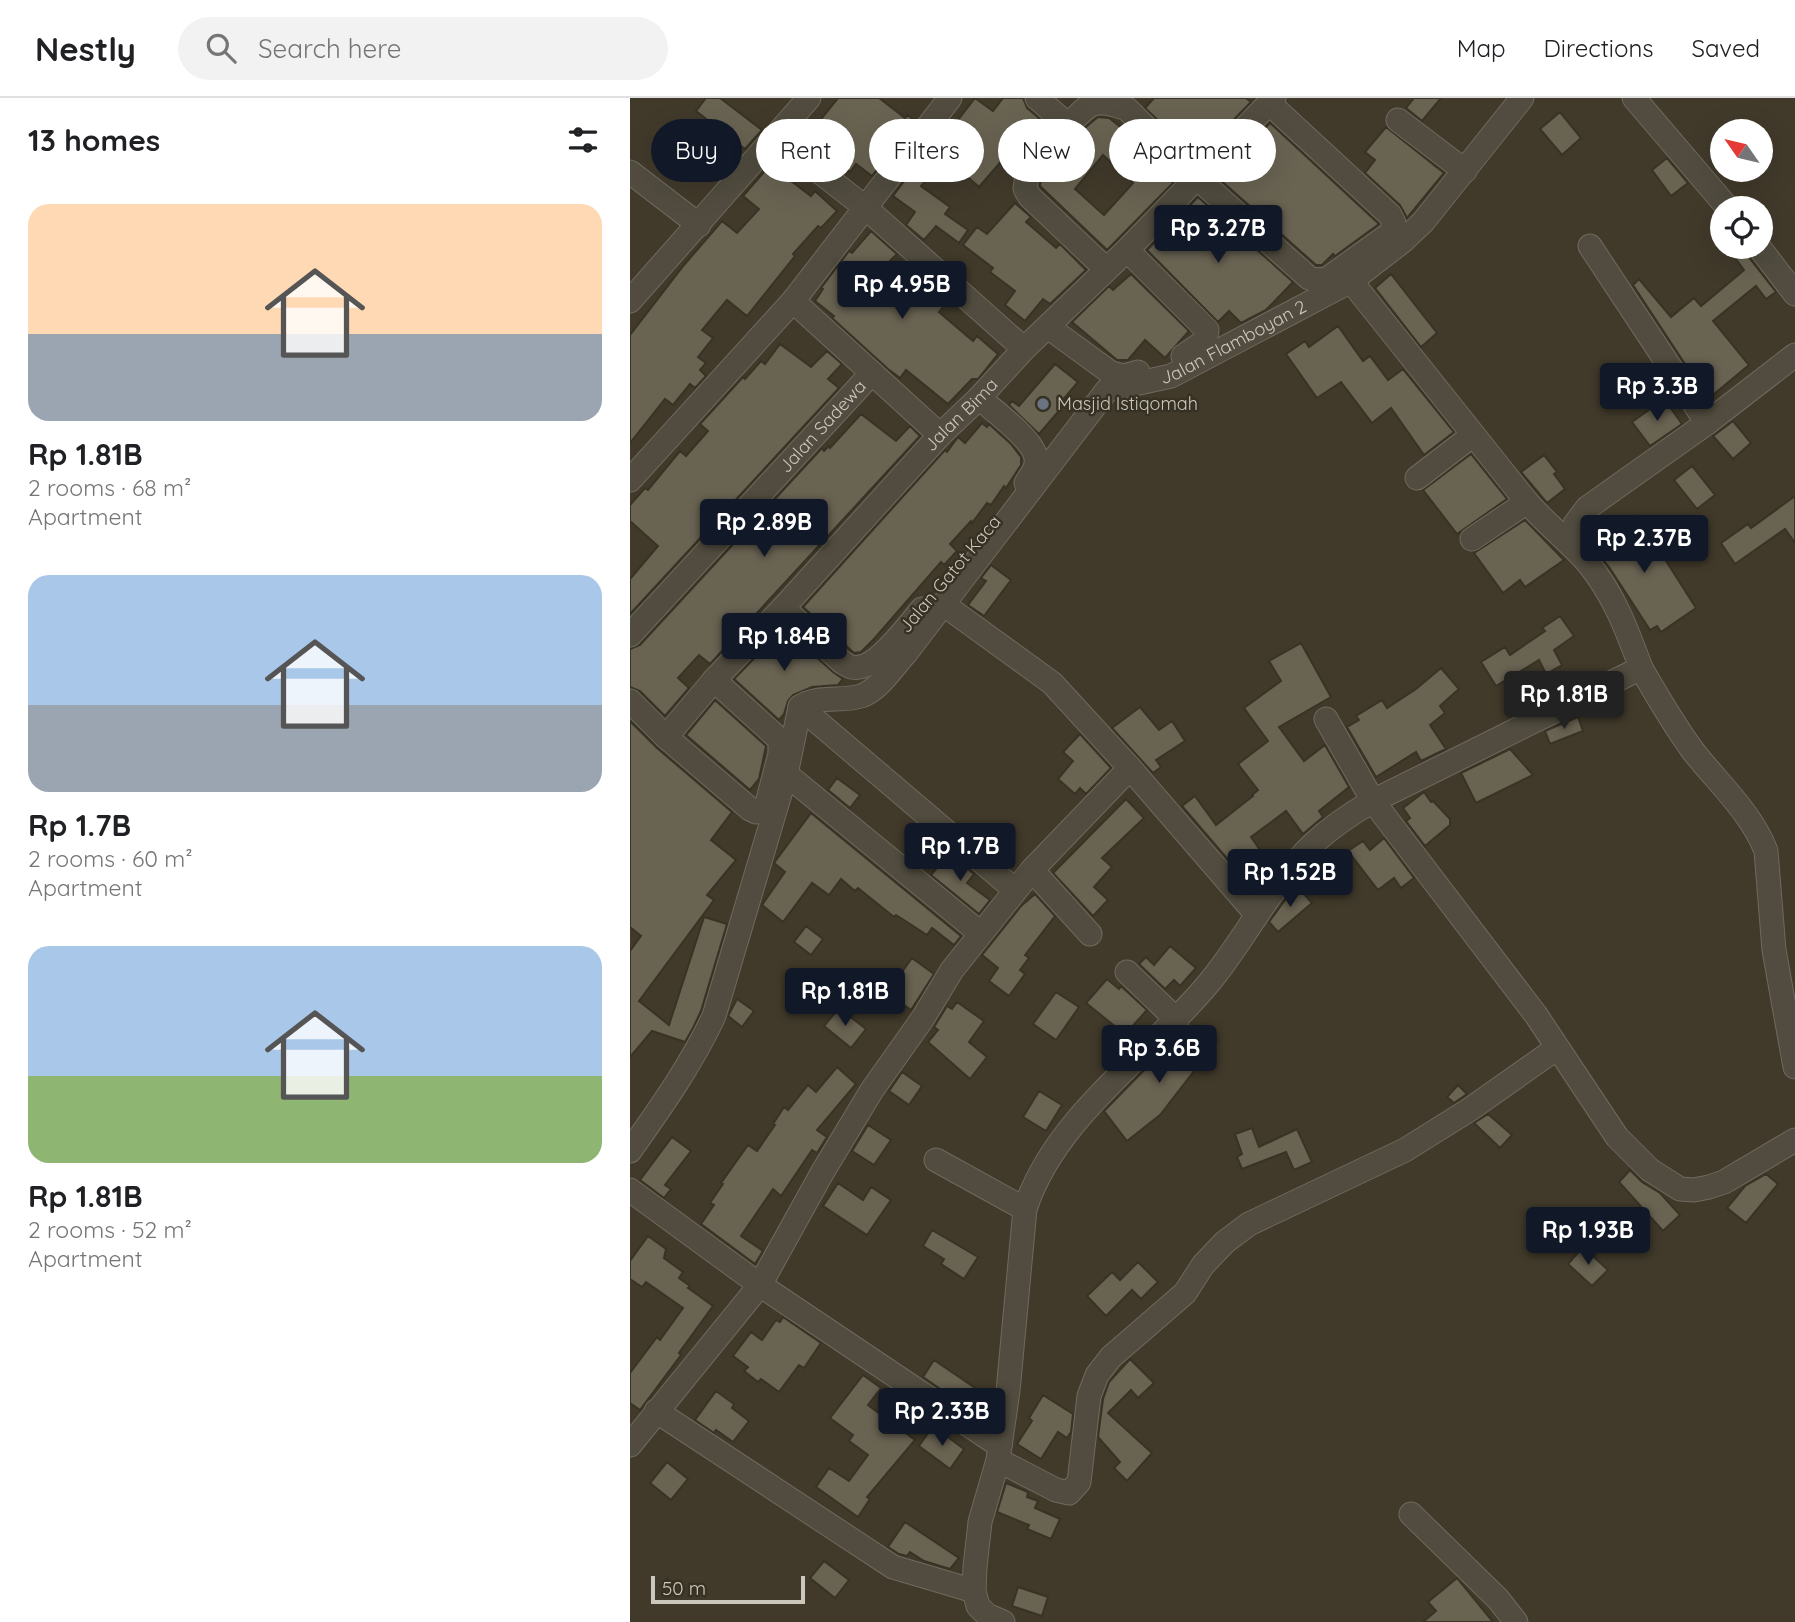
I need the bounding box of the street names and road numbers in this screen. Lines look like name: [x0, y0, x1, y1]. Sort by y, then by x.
street label: Jalan Flamboyan 2: [1159, 295, 1310, 389]
street label: Jalan Bima: [919, 373, 1002, 456]
street label: Jalan Sadewa: [774, 375, 871, 477]
street label: Jalan Gatot Kaca: [894, 510, 1005, 637]

